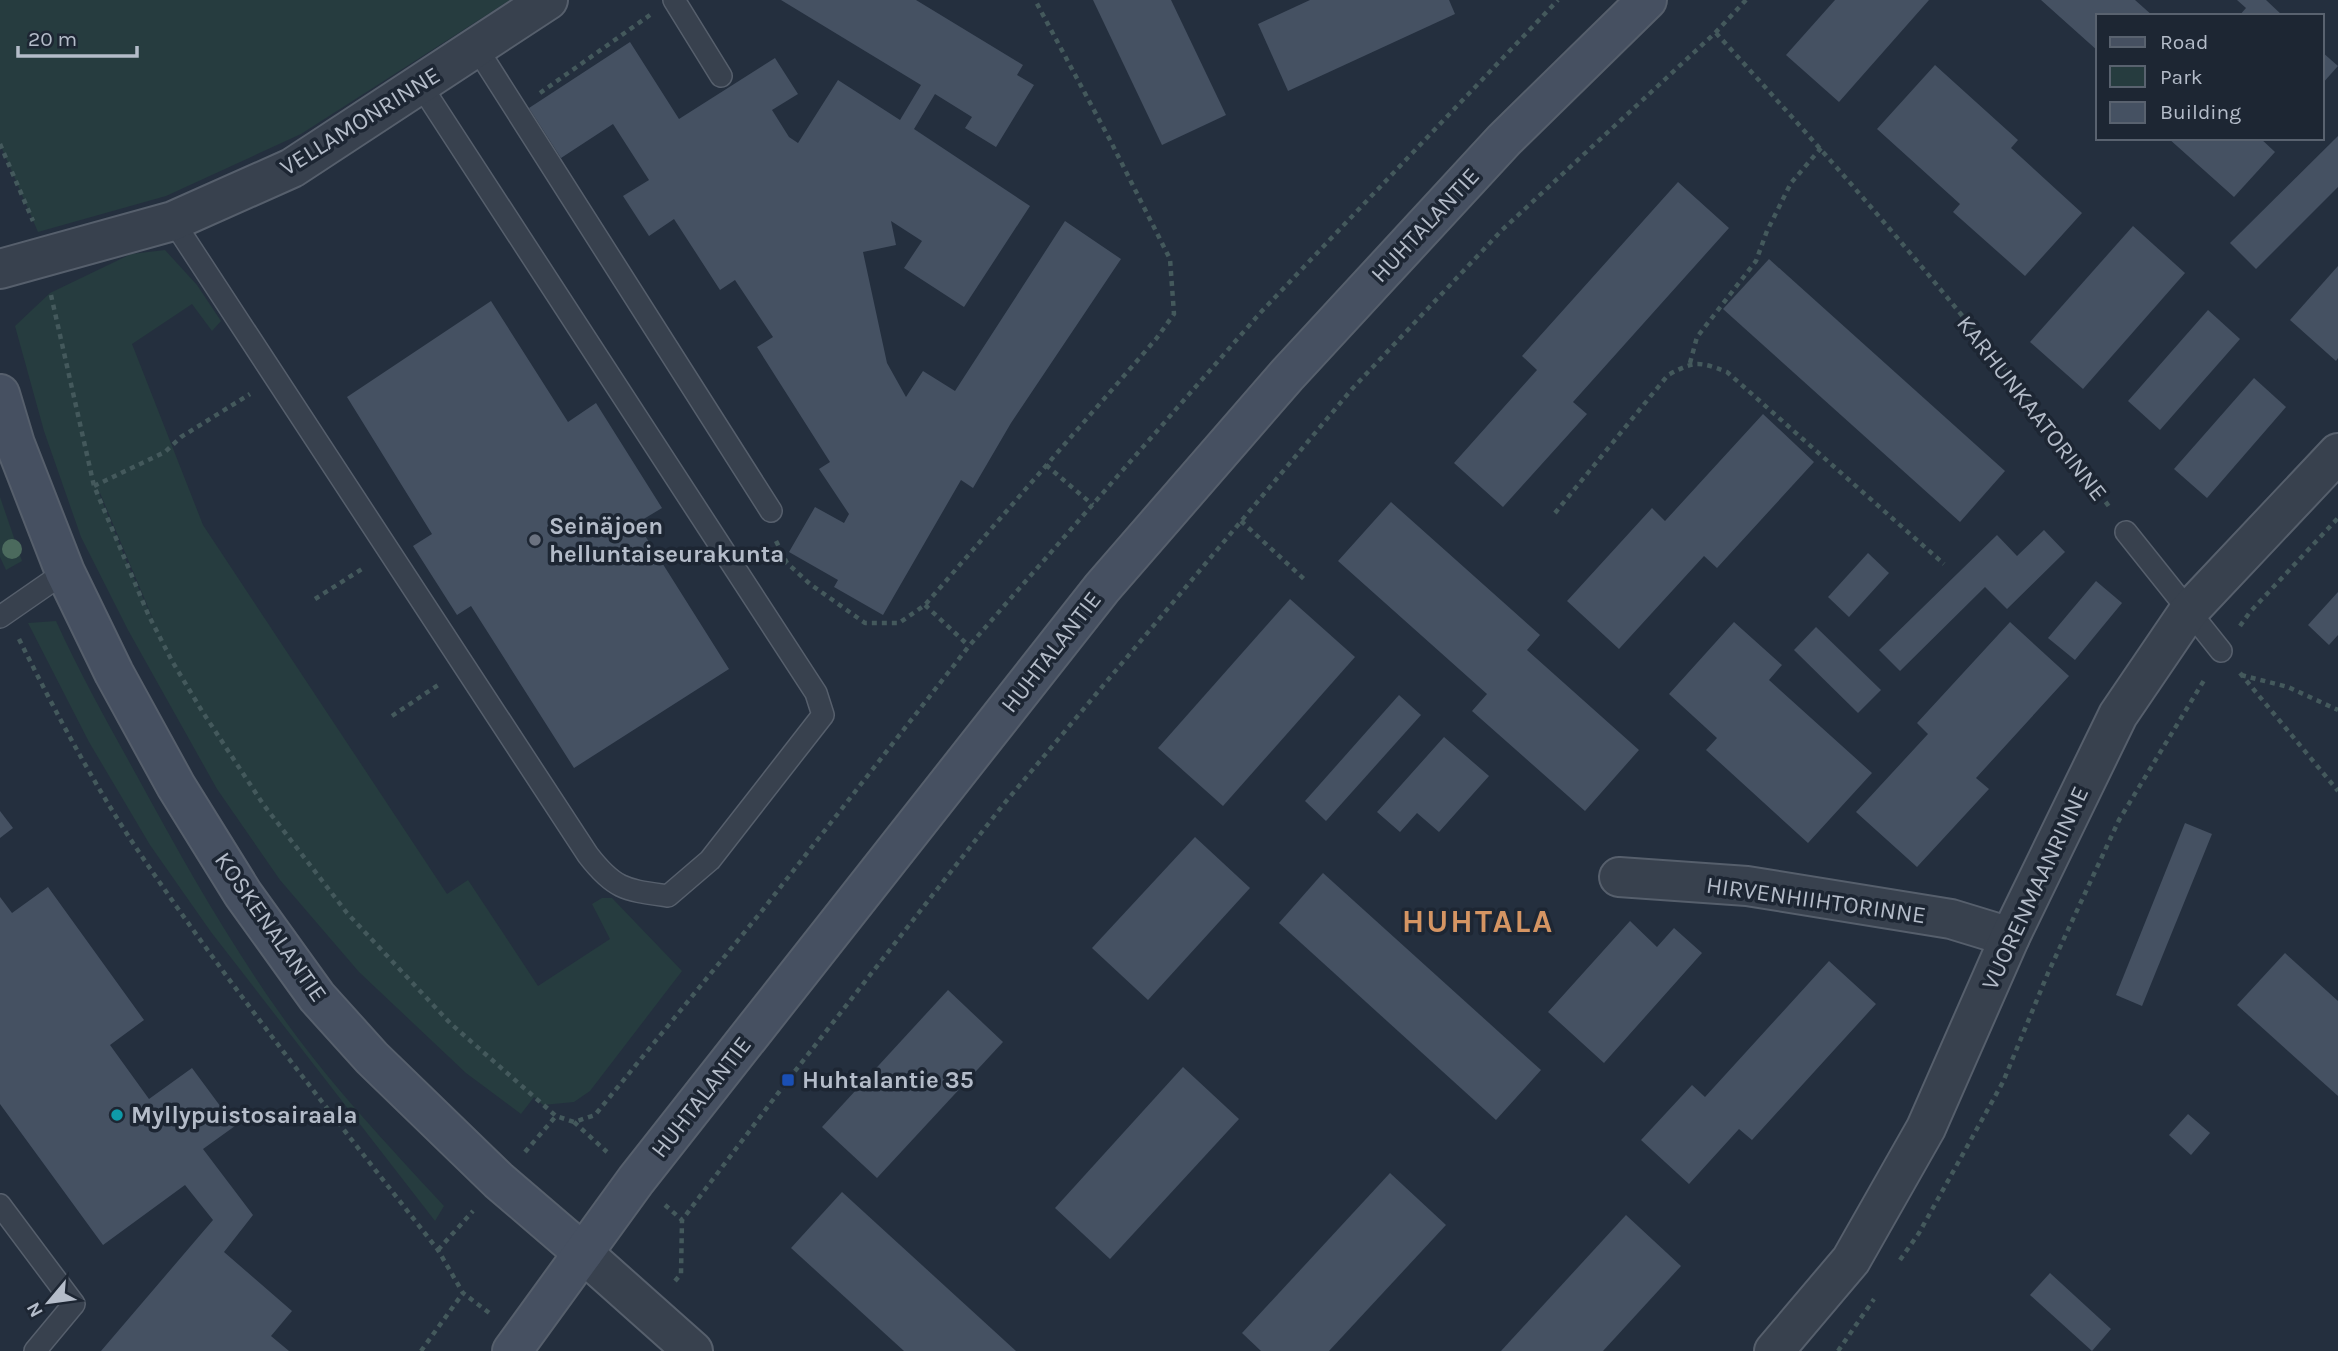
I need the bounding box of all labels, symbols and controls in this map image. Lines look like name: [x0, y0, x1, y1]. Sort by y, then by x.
scale bar: [18, 14, 136, 58]
legend: [2096, 14, 2324, 140]
text: 20 m: [28, 27, 77, 51]
text: Road: [2160, 30, 2208, 54]
street label: VELLAMONRINNE: [275, 61, 445, 181]
text: Park: [2160, 65, 2203, 89]
text: Building: [2160, 100, 2241, 124]
street label: HUHTALANTIE: [1365, 162, 1485, 288]
street label: KARHUNKAATORINNE: [1951, 310, 2113, 506]
place label: Seinäjoen helluntaiseurakunta: [549, 512, 784, 568]
marker: Seinäjoen helluntaiseurakunta: [527, 532, 543, 548]
street label: HUHTALANTIE: [995, 586, 1107, 718]
street label: VUORENMAANRINNE: [1976, 782, 2094, 994]
street label: KOSKENALANTIE: [209, 847, 333, 1007]
street label: HIRVENHIIHTORINNE: [1704, 871, 1928, 929]
district label: HUHTALA: [1402, 903, 1554, 940]
street label: HUHTALANTIE: [645, 1031, 757, 1163]
place label: Huhtalantie 35: [802, 1066, 974, 1094]
marker: Huhtalantie 35: [780, 1072, 796, 1088]
place label: Myllypuistosairaala: [131, 1101, 357, 1129]
marker: Myllypuistosairaala: [109, 1107, 125, 1123]
north arrow: [14, 1267, 84, 1337]
text: N: [22, 1298, 48, 1321]

